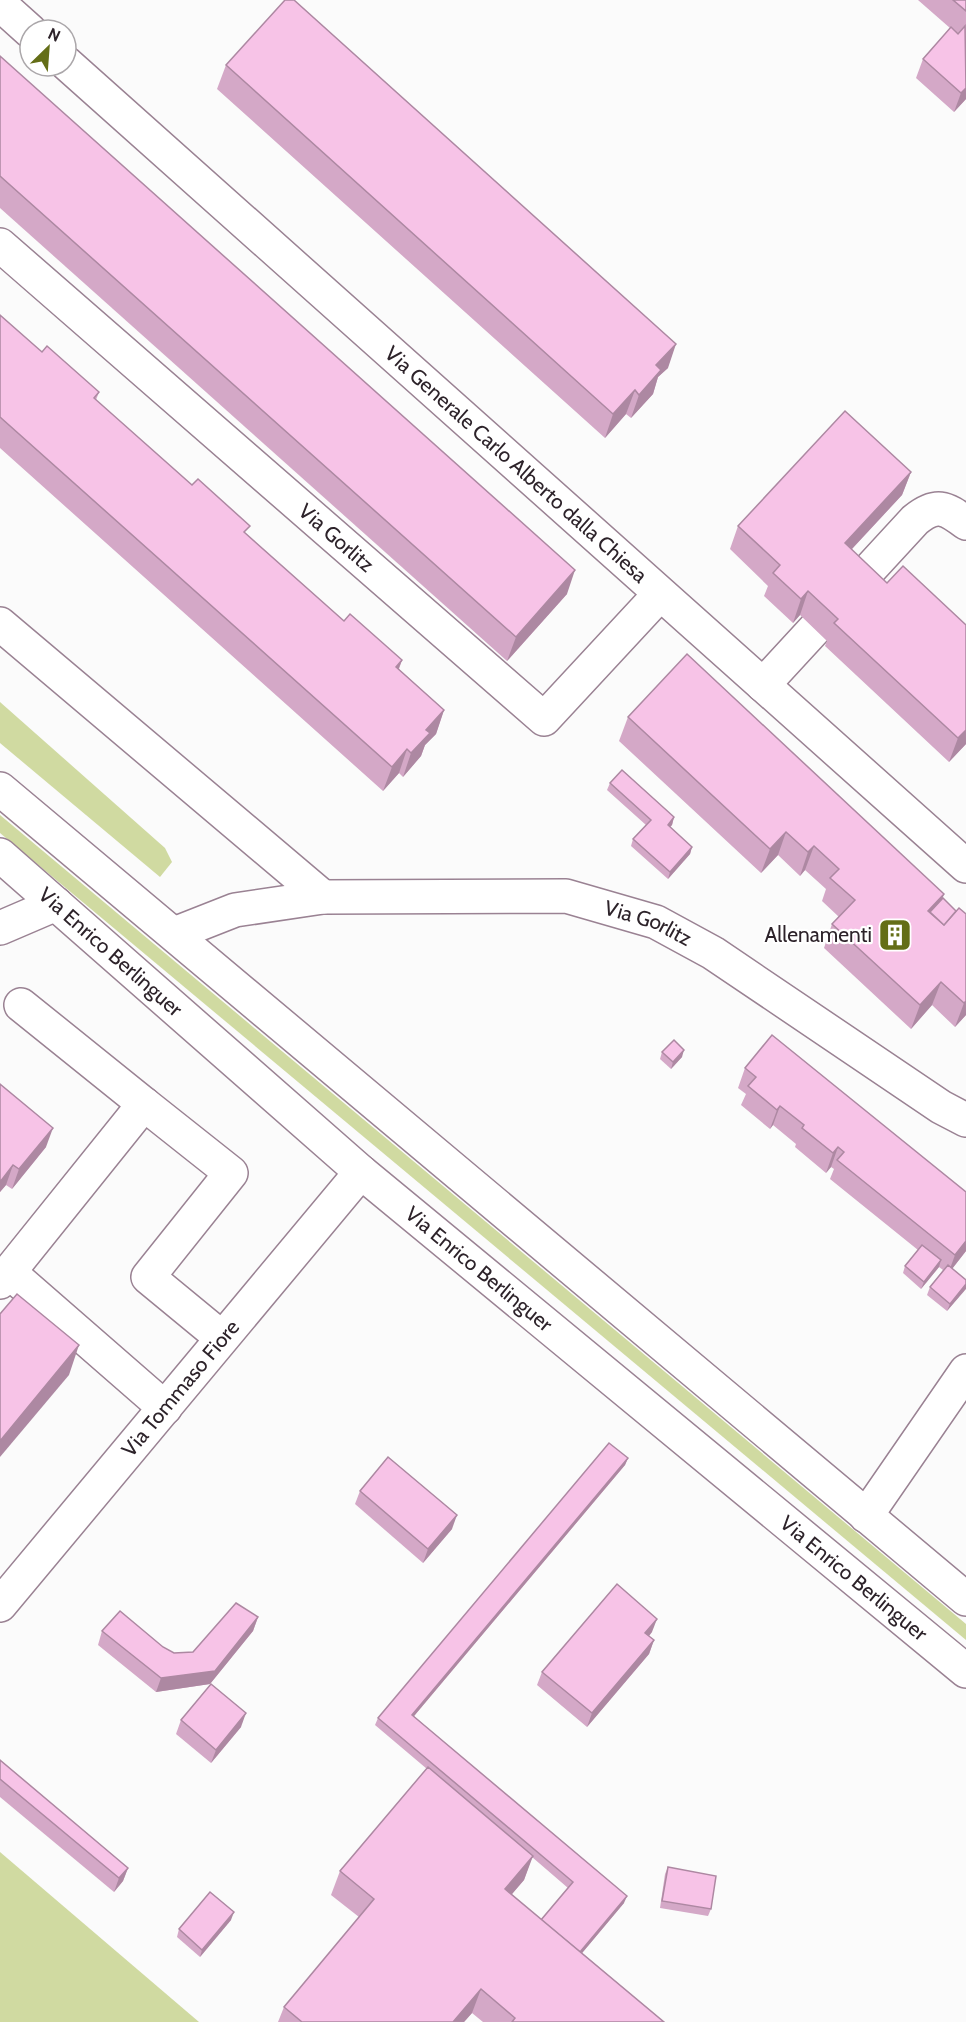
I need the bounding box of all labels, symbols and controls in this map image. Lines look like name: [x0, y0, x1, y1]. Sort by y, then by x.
north arrow: [18, 18, 78, 78]
text: N: [45, 24, 63, 46]
street label: Via Generale Carlo Alberto dalla Chiesa: [380, 341, 653, 588]
street label: Via Gorlitz: [294, 498, 379, 577]
street label: Via Enrico Berlinguer: [34, 882, 188, 1022]
street label: Via Gorlitz: [602, 895, 696, 951]
building icon: Allenamenti: [877, 917, 913, 953]
place label: Allenamenti: [765, 922, 872, 947]
street label: Via Enrico Berlinguer: [400, 1201, 558, 1337]
street label: Via Tommaso Fiore: [116, 1315, 244, 1461]
street label: Via Enrico Berlinguer: [775, 1510, 933, 1646]

